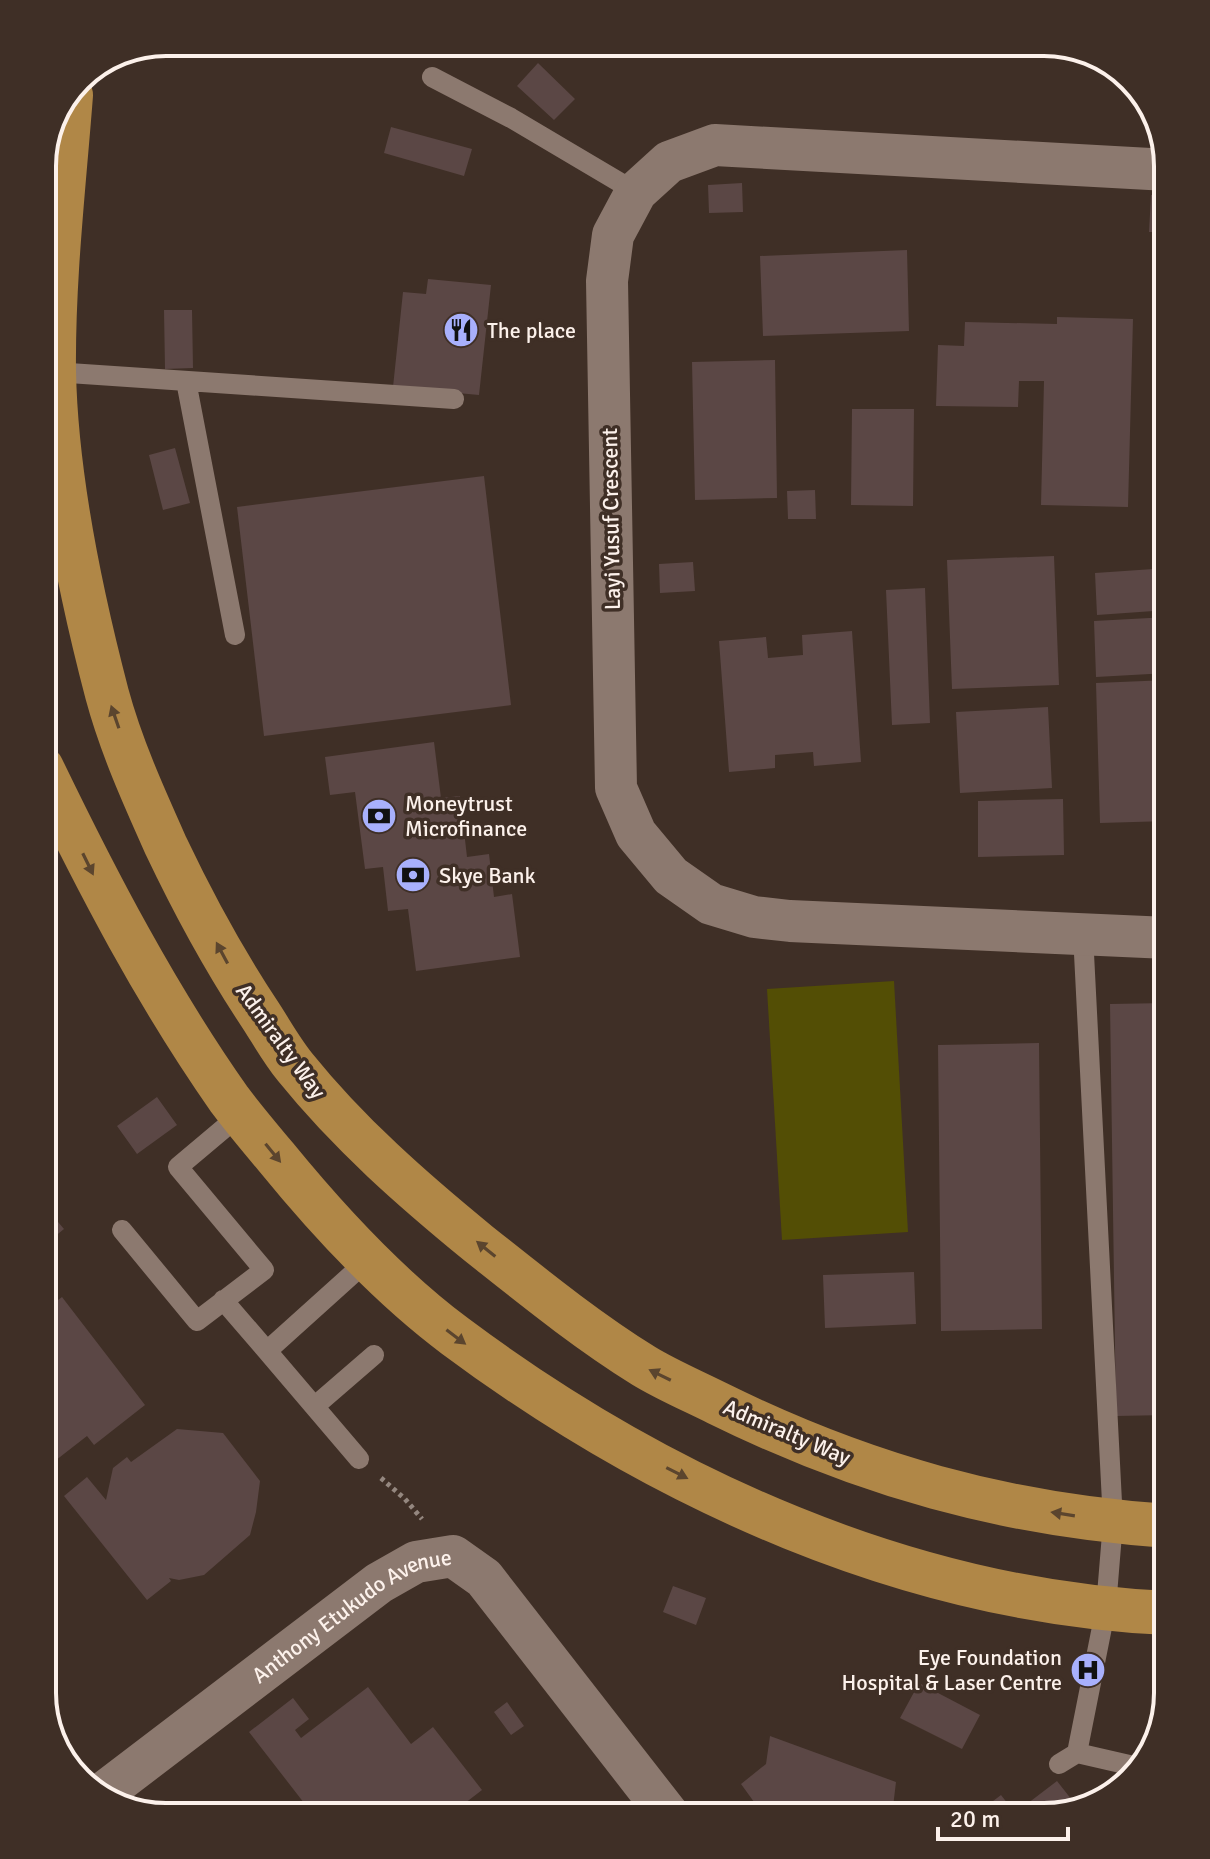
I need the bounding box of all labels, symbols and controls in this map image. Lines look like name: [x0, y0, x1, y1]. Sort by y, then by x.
restaurant icon: The place: [442, 311, 480, 349]
place label: The place: [487, 317, 576, 344]
street label: Layi Yusuf Crescent: [596, 427, 626, 610]
one-way arrow: [108, 705, 120, 729]
place label: Moneytrust Microfinance: [405, 790, 527, 842]
bank icon: Moneytrust Microfinance: [360, 797, 398, 835]
one-way arrow: [82, 852, 95, 875]
bank icon: Skye Bank: [394, 856, 432, 894]
place label: Skye Bank: [439, 862, 536, 889]
one-way arrow: [215, 942, 228, 965]
street label: Admiralty Way: [230, 978, 332, 1104]
one-way arrow: [264, 1143, 281, 1163]
one-way arrow: [476, 1241, 496, 1258]
one-way arrow: [446, 1328, 467, 1344]
one-way arrow: [649, 1368, 672, 1381]
street label: Admiralty Way: [719, 1393, 855, 1471]
one-way arrow: [666, 1467, 689, 1480]
one-way arrow: [1050, 1508, 1075, 1520]
street label: Anthony Etukudo Avenue: [246, 1543, 453, 1689]
place label: Eye Foundation Hospital & Laser Centre: [841, 1644, 1062, 1696]
hospital icon: Eye Foundation Hospital & Laser Centre: [1069, 1651, 1107, 1689]
scale bar: [938, 1791, 1068, 1841]
text: 20 m: [950, 1804, 1000, 1834]

